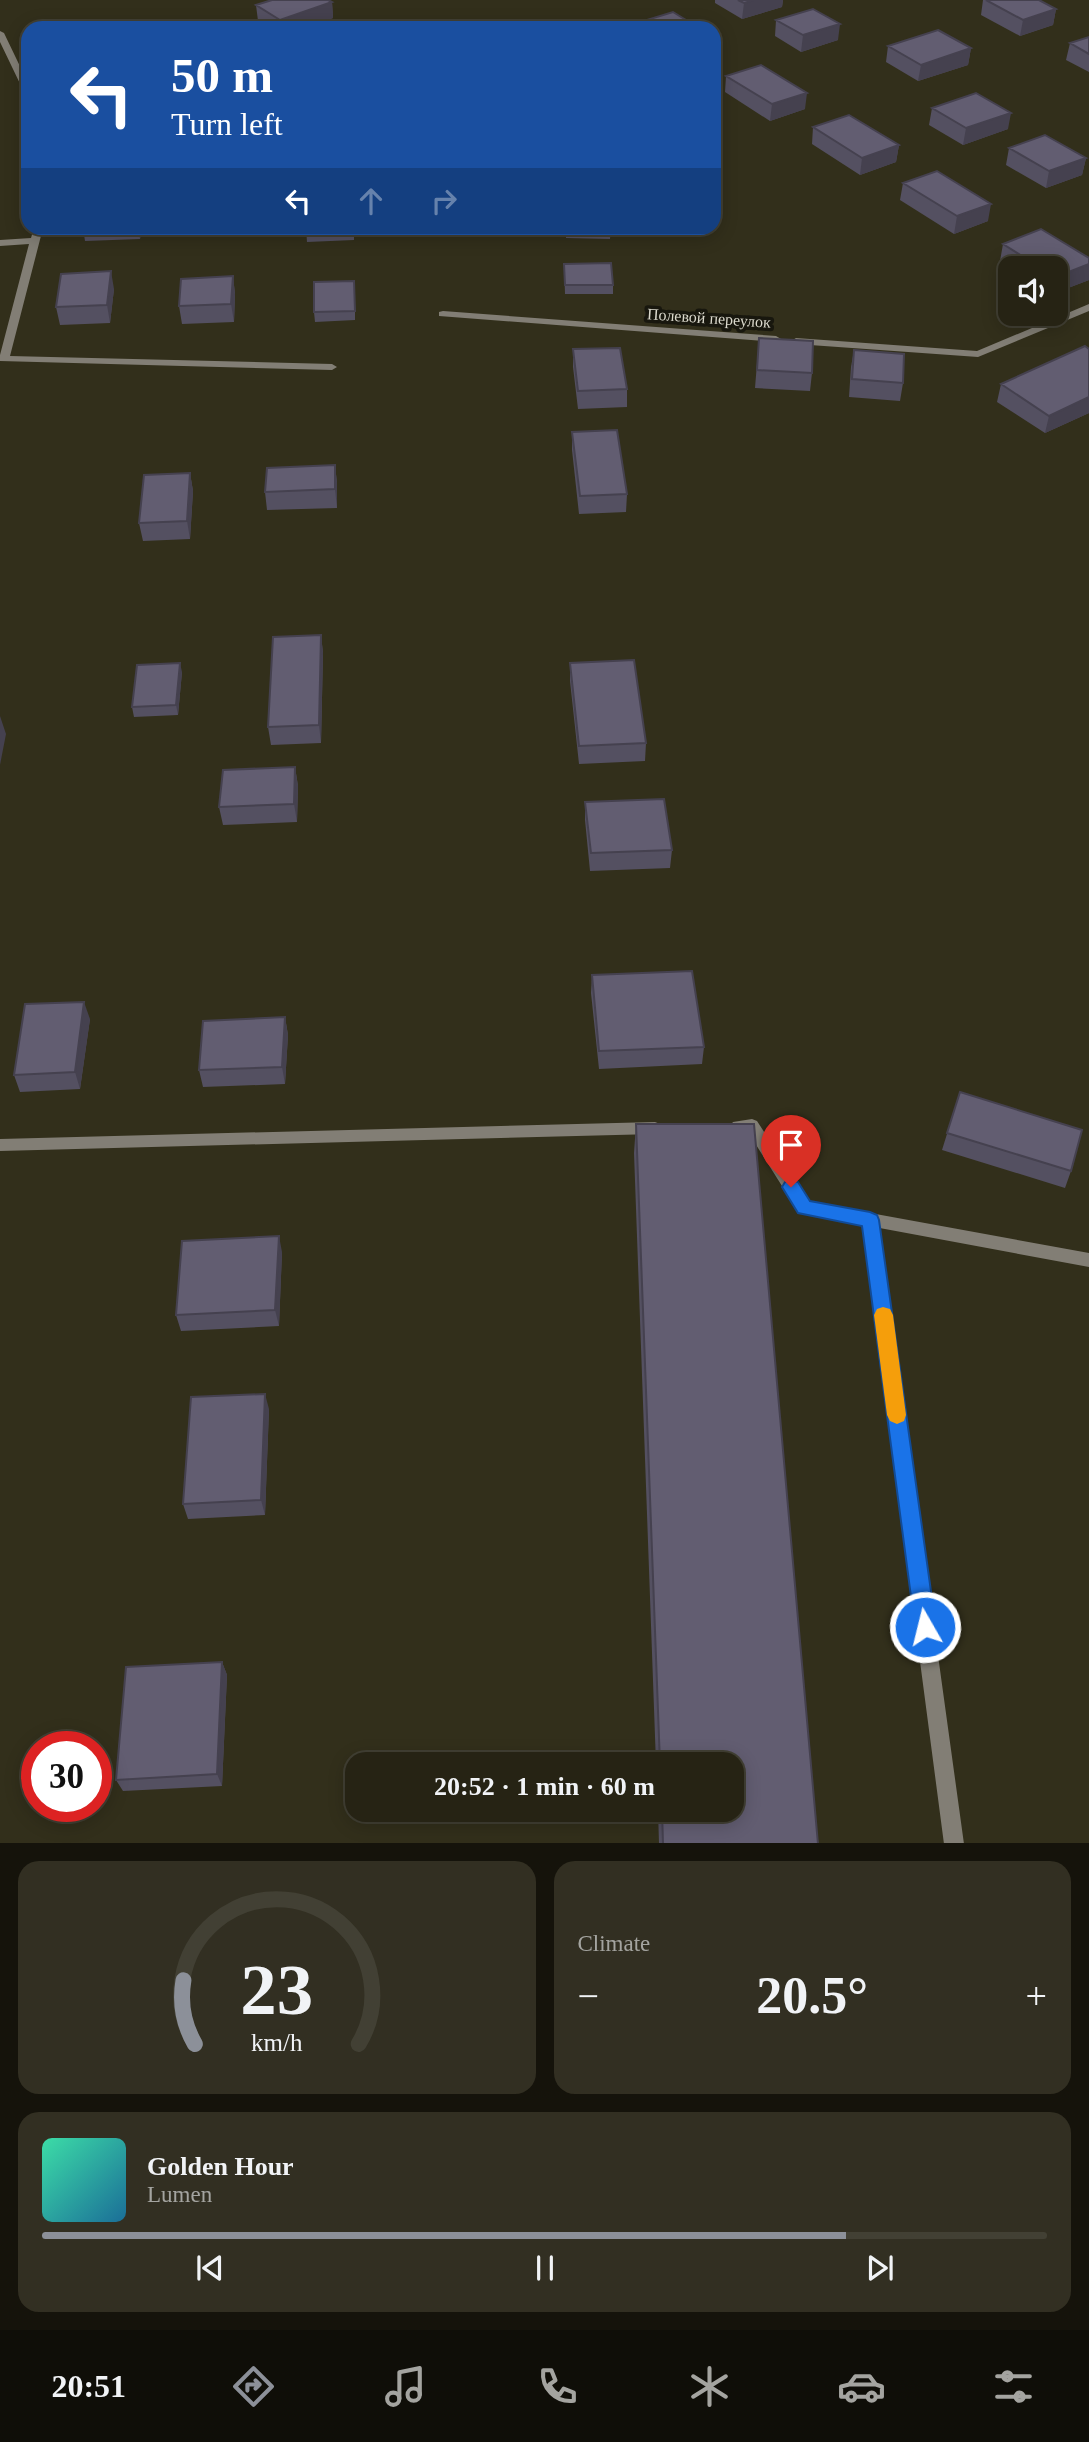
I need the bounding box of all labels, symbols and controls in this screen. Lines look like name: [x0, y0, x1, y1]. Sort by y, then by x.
text: 50 m: [171, 48, 273, 103]
icon: left: [56, 49, 147, 140]
text: Turn left: [171, 106, 283, 142]
icon: left: [279, 182, 317, 220]
icon: ahead: [352, 182, 390, 220]
icon: right: [425, 182, 463, 220]
map controls: [998, 256, 1068, 326]
button: sound: [998, 256, 1068, 326]
street label: Полевой переулок: [647, 305, 772, 332]
pin: [761, 1115, 821, 1187]
icon: arrive: [772, 1126, 810, 1164]
position arrow: [888, 1590, 962, 1664]
speed limit sign: 30: [21, 1731, 112, 1822]
text: 20:52 · 1 min · 60 m: [434, 1772, 655, 1801]
text: Climate: [578, 1931, 650, 1956]
text: 23: [240, 1949, 313, 2030]
text: 20.5°: [756, 1967, 868, 2024]
text: −: [578, 1975, 599, 2017]
text: +: [1026, 1975, 1047, 2017]
text: km/h: [251, 2028, 303, 2055]
text: Golden Hour: [147, 2152, 294, 2181]
text: Lumen: [147, 2182, 212, 2207]
icon: previous: [191, 2249, 229, 2287]
icon: pause: [526, 2249, 564, 2287]
icon: next: [861, 2249, 899, 2287]
icon: directions: [229, 2362, 278, 2411]
icon: music: [381, 2362, 430, 2411]
icon: phone: [533, 2362, 582, 2411]
icon: climate: [685, 2362, 734, 2411]
icon: car: [837, 2362, 886, 2411]
icon: filters: [989, 2362, 1038, 2411]
text: 20:51: [51, 2368, 126, 2404]

